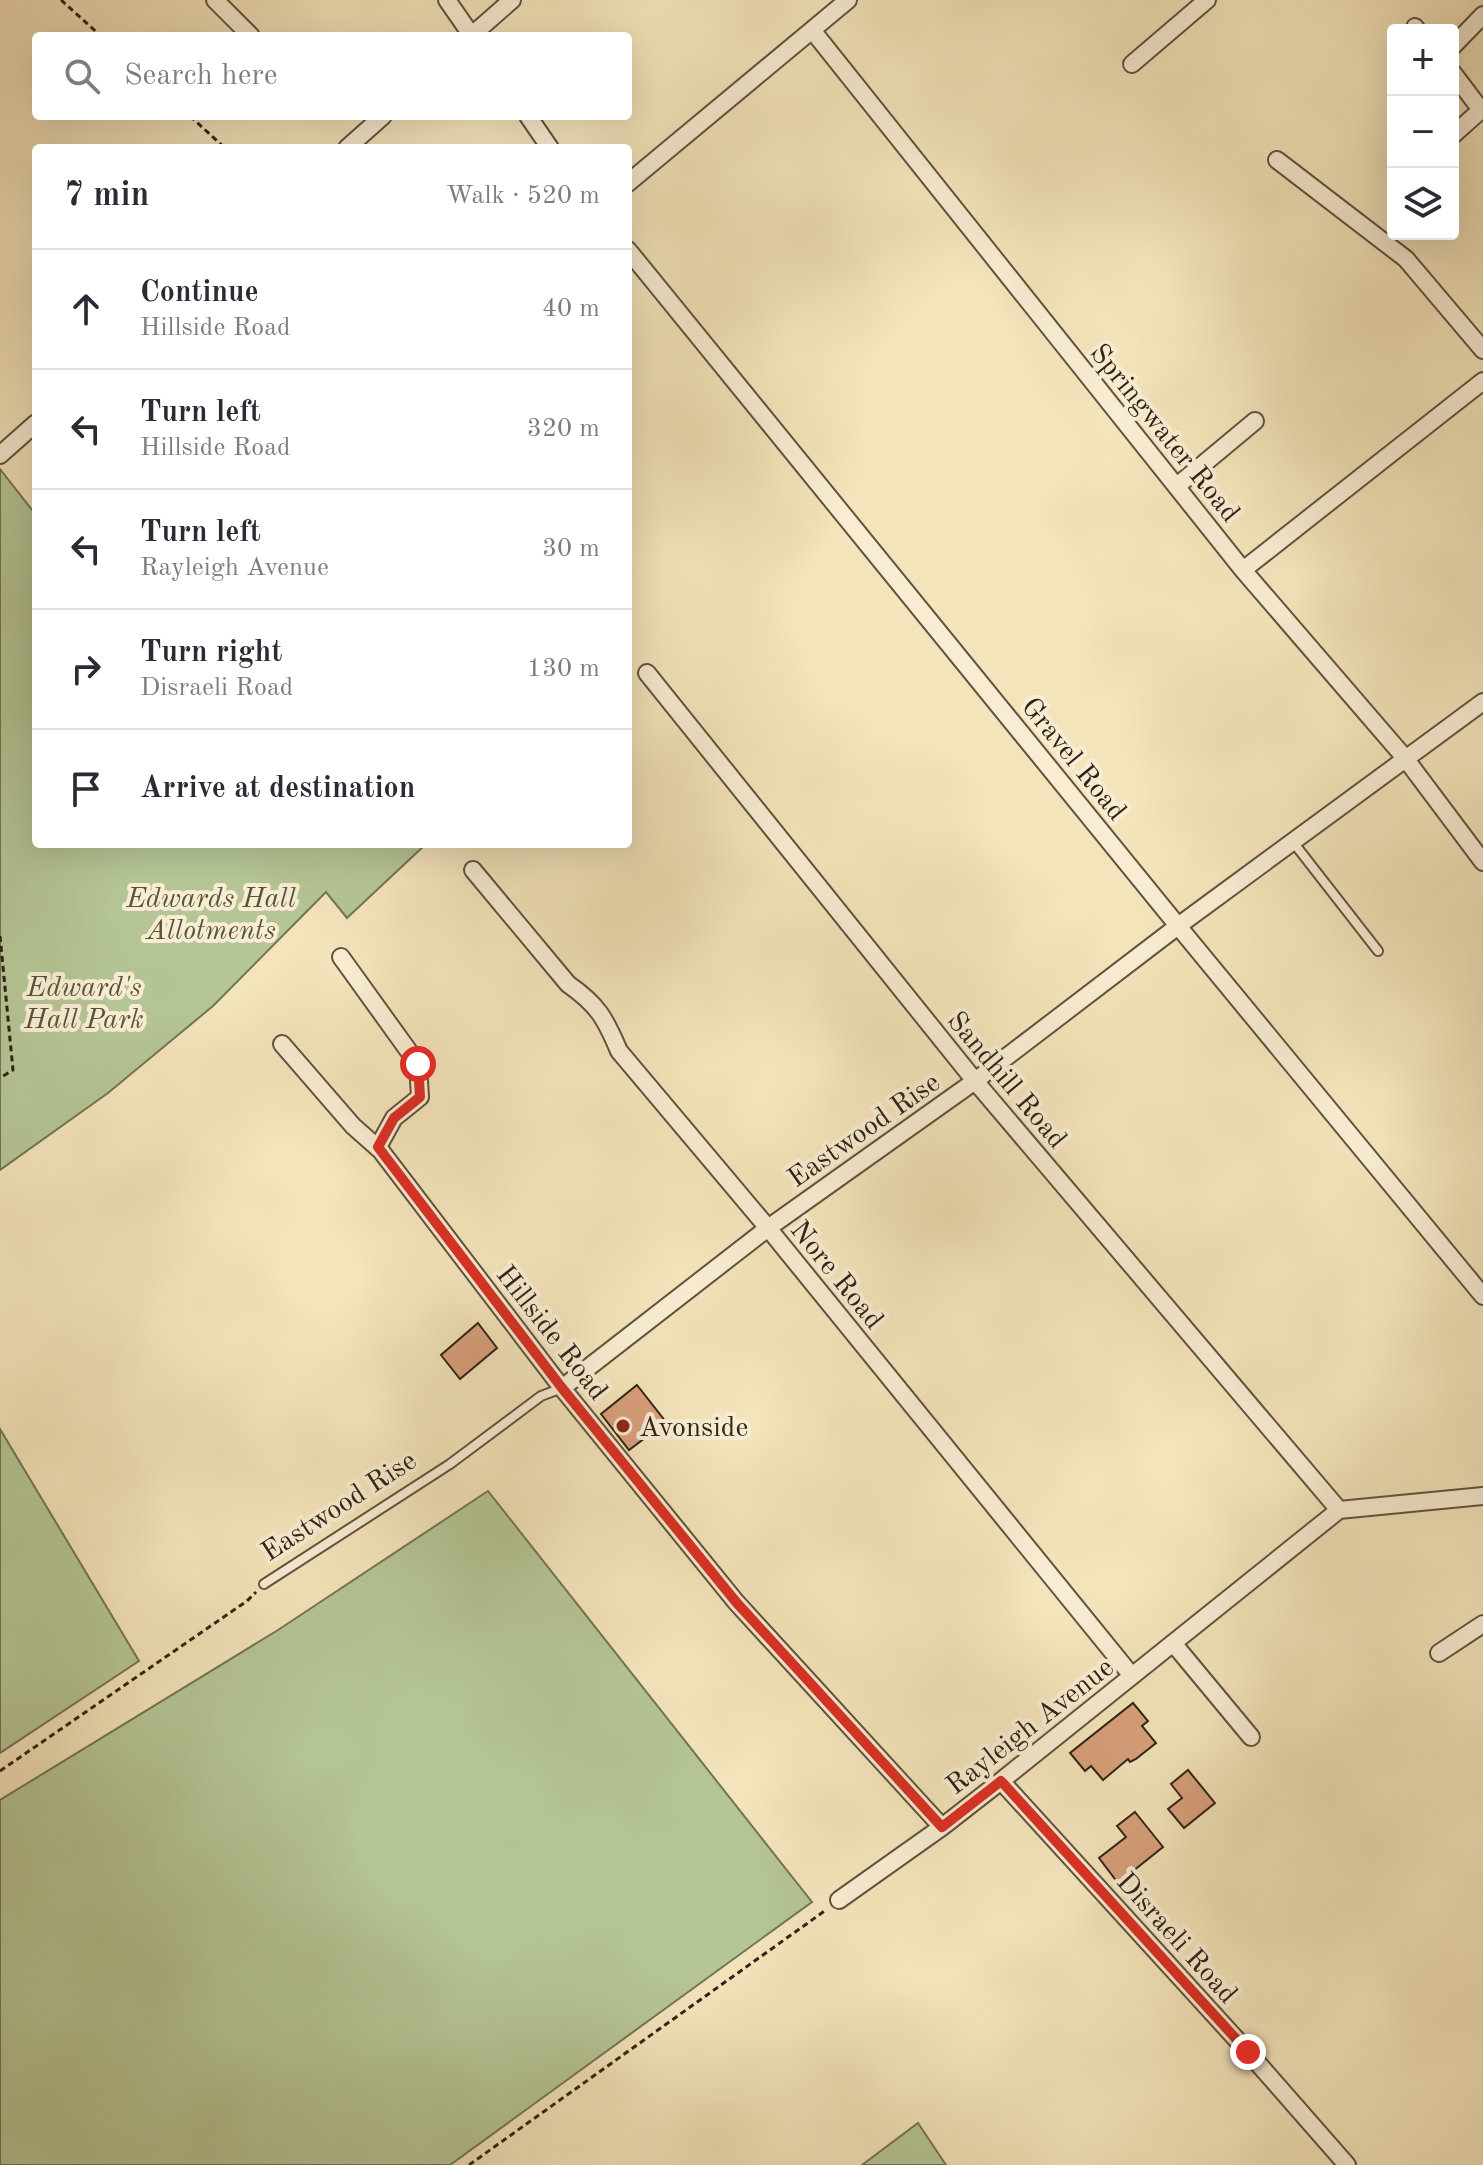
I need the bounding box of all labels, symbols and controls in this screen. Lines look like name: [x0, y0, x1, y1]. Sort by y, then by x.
map controls: [1387, 24, 1459, 240]
button: +: [1387, 24, 1459, 96]
search box: [32, 32, 632, 120]
icon: search: [60, 54, 104, 98]
text: Search here: [124, 61, 278, 91]
button: −: [1387, 96, 1459, 168]
button: layers: [1387, 168, 1459, 240]
text: 7 min: [64, 179, 149, 213]
text: Walk · 520 m: [446, 183, 600, 209]
text: Continue: [140, 278, 259, 308]
icon: ahead: [64, 287, 108, 331]
text: 40 m: [542, 296, 600, 322]
text: Hillside Road: [140, 315, 291, 341]
street label: Springwater Road: [1083, 340, 1244, 528]
text: Turn left: [140, 398, 261, 428]
icon: left: [64, 407, 108, 451]
text: 320 m: [527, 416, 600, 442]
text: Hillside Road: [140, 435, 291, 461]
text: Turn left: [140, 518, 261, 548]
icon: left: [64, 527, 108, 571]
text: 30 m: [542, 536, 600, 562]
text: Rayleigh Avenue: [140, 555, 329, 581]
text: Turn right: [140, 638, 282, 668]
icon: right: [64, 647, 108, 691]
text: 130 m: [527, 656, 600, 682]
text: Disraeli Road: [140, 675, 293, 701]
street label: Gravel Road: [1015, 693, 1130, 826]
icon: arrive: [64, 767, 108, 811]
text: Arrive at destination: [140, 774, 415, 804]
park label: Edwards Hall Allotments: [125, 886, 296, 946]
park label: Edward's Hall Park: [23, 975, 144, 1035]
street label: Sandhill Road: [941, 1007, 1071, 1155]
route start: [400, 1046, 436, 1082]
street label: Eastwood Rise: [784, 1069, 946, 1194]
street label: Nore Road: [784, 1217, 887, 1335]
street label: Hillside Road: [490, 1261, 612, 1406]
place label: Avonside: [639, 1415, 748, 1443]
marker: Avonside: [614, 1417, 632, 1435]
street label: Eastwood Rise: [257, 1447, 422, 1568]
street label: Rayleigh Avenue: [942, 1654, 1120, 1801]
street label: Disraeli Road: [1110, 1868, 1241, 2010]
route end: [1230, 2034, 1266, 2070]

